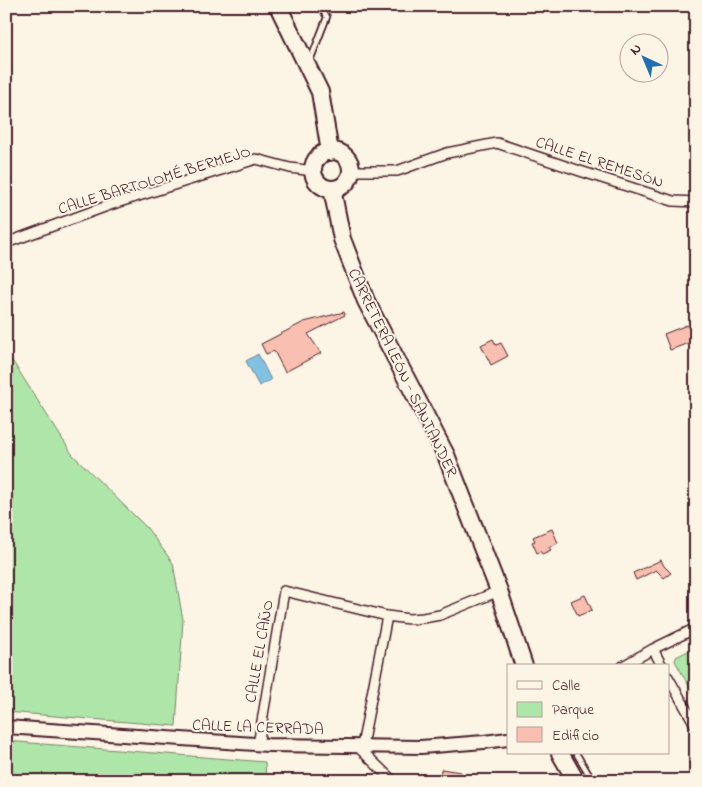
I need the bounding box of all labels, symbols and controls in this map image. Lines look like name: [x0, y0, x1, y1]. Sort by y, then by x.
north arrow: [620, 32, 670, 82]
text: N: [625, 39, 647, 61]
street label: CALLE EL REMESÓN: [532, 131, 666, 195]
street label: CALLE BARTOLOMÉ BERMEJO: [55, 140, 254, 222]
street label: CARRETERA LEÓN - SANTANDER: [341, 264, 463, 481]
street label: CALLE EL CAÑO: [239, 598, 281, 705]
legend: [507, 664, 670, 754]
text: Calle: [552, 675, 580, 697]
text: Parque: [552, 699, 594, 721]
street label: CALLE LA CERRADA: [192, 714, 324, 742]
text: Edificio: [552, 725, 599, 747]

